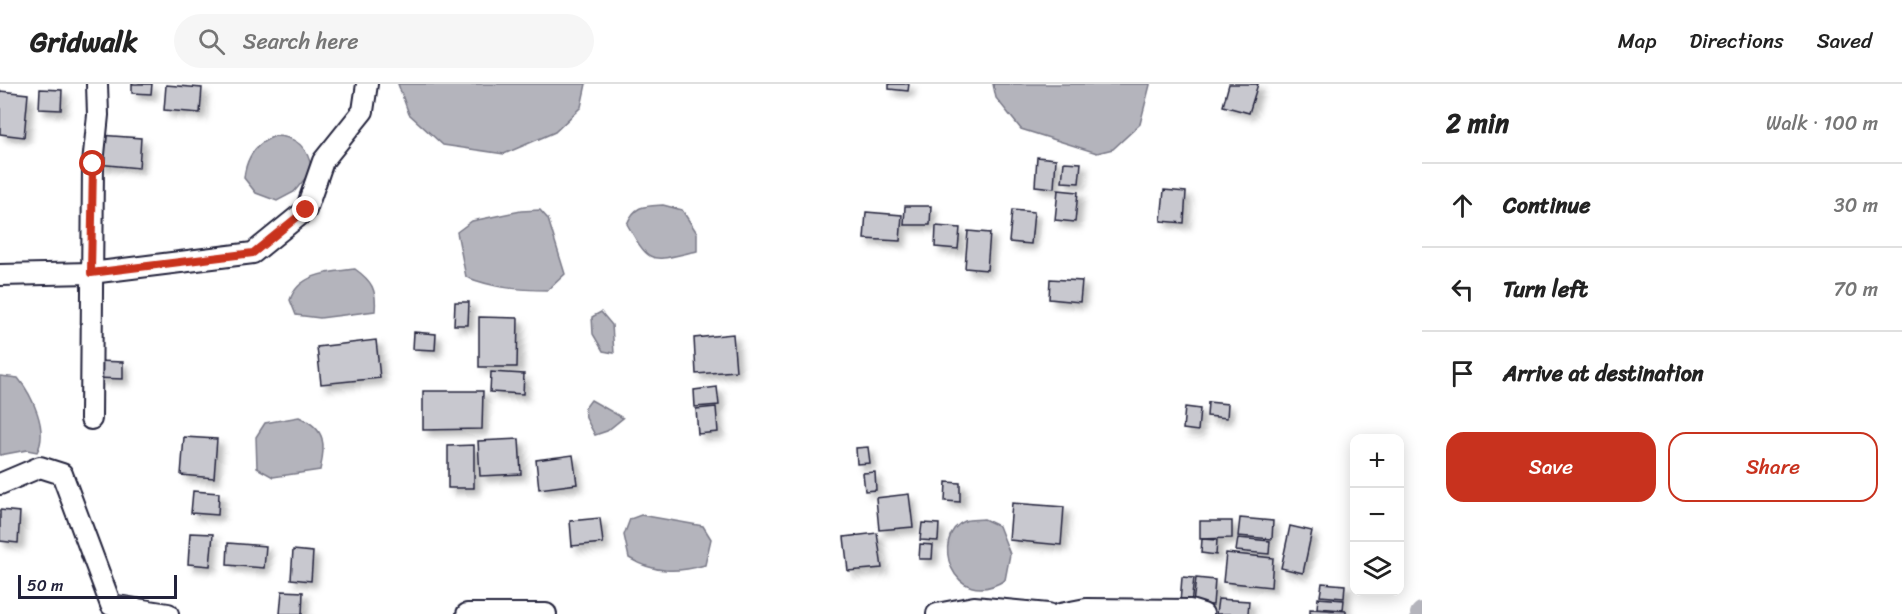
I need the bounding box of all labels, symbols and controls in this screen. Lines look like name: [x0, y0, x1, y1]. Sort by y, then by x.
search box: [174, 14, 594, 68]
text: Gridwalk: [30, 17, 138, 66]
text: Search here: [243, 22, 359, 61]
text: Map: [1618, 22, 1656, 60]
text: Directions: [1689, 22, 1784, 60]
text: Saved: [1817, 22, 1872, 60]
icon: search: [195, 25, 228, 58]
text: 2 min: [1446, 100, 1509, 146]
text: Walk · 100 m: [1766, 106, 1878, 141]
route start: [79, 150, 105, 176]
text: Continue: [1503, 186, 1591, 225]
text: 30 m: [1834, 188, 1878, 223]
icon: ahead: [1446, 189, 1479, 222]
route end: [292, 196, 318, 222]
text: Turn left: [1503, 270, 1588, 309]
text: 70 m: [1833, 272, 1878, 307]
icon: left: [1446, 273, 1479, 306]
text: Arrive at destination: [1503, 354, 1704, 393]
icon: arrive: [1446, 357, 1479, 390]
button: Save: [1446, 432, 1656, 502]
button: Share: [1668, 432, 1878, 502]
map controls: [1350, 434, 1404, 596]
button: +: [1350, 434, 1404, 488]
button: −: [1350, 488, 1404, 542]
button: layers: [1350, 542, 1404, 596]
text: 50 m: [27, 571, 63, 600]
scale bar: [18, 572, 177, 600]

